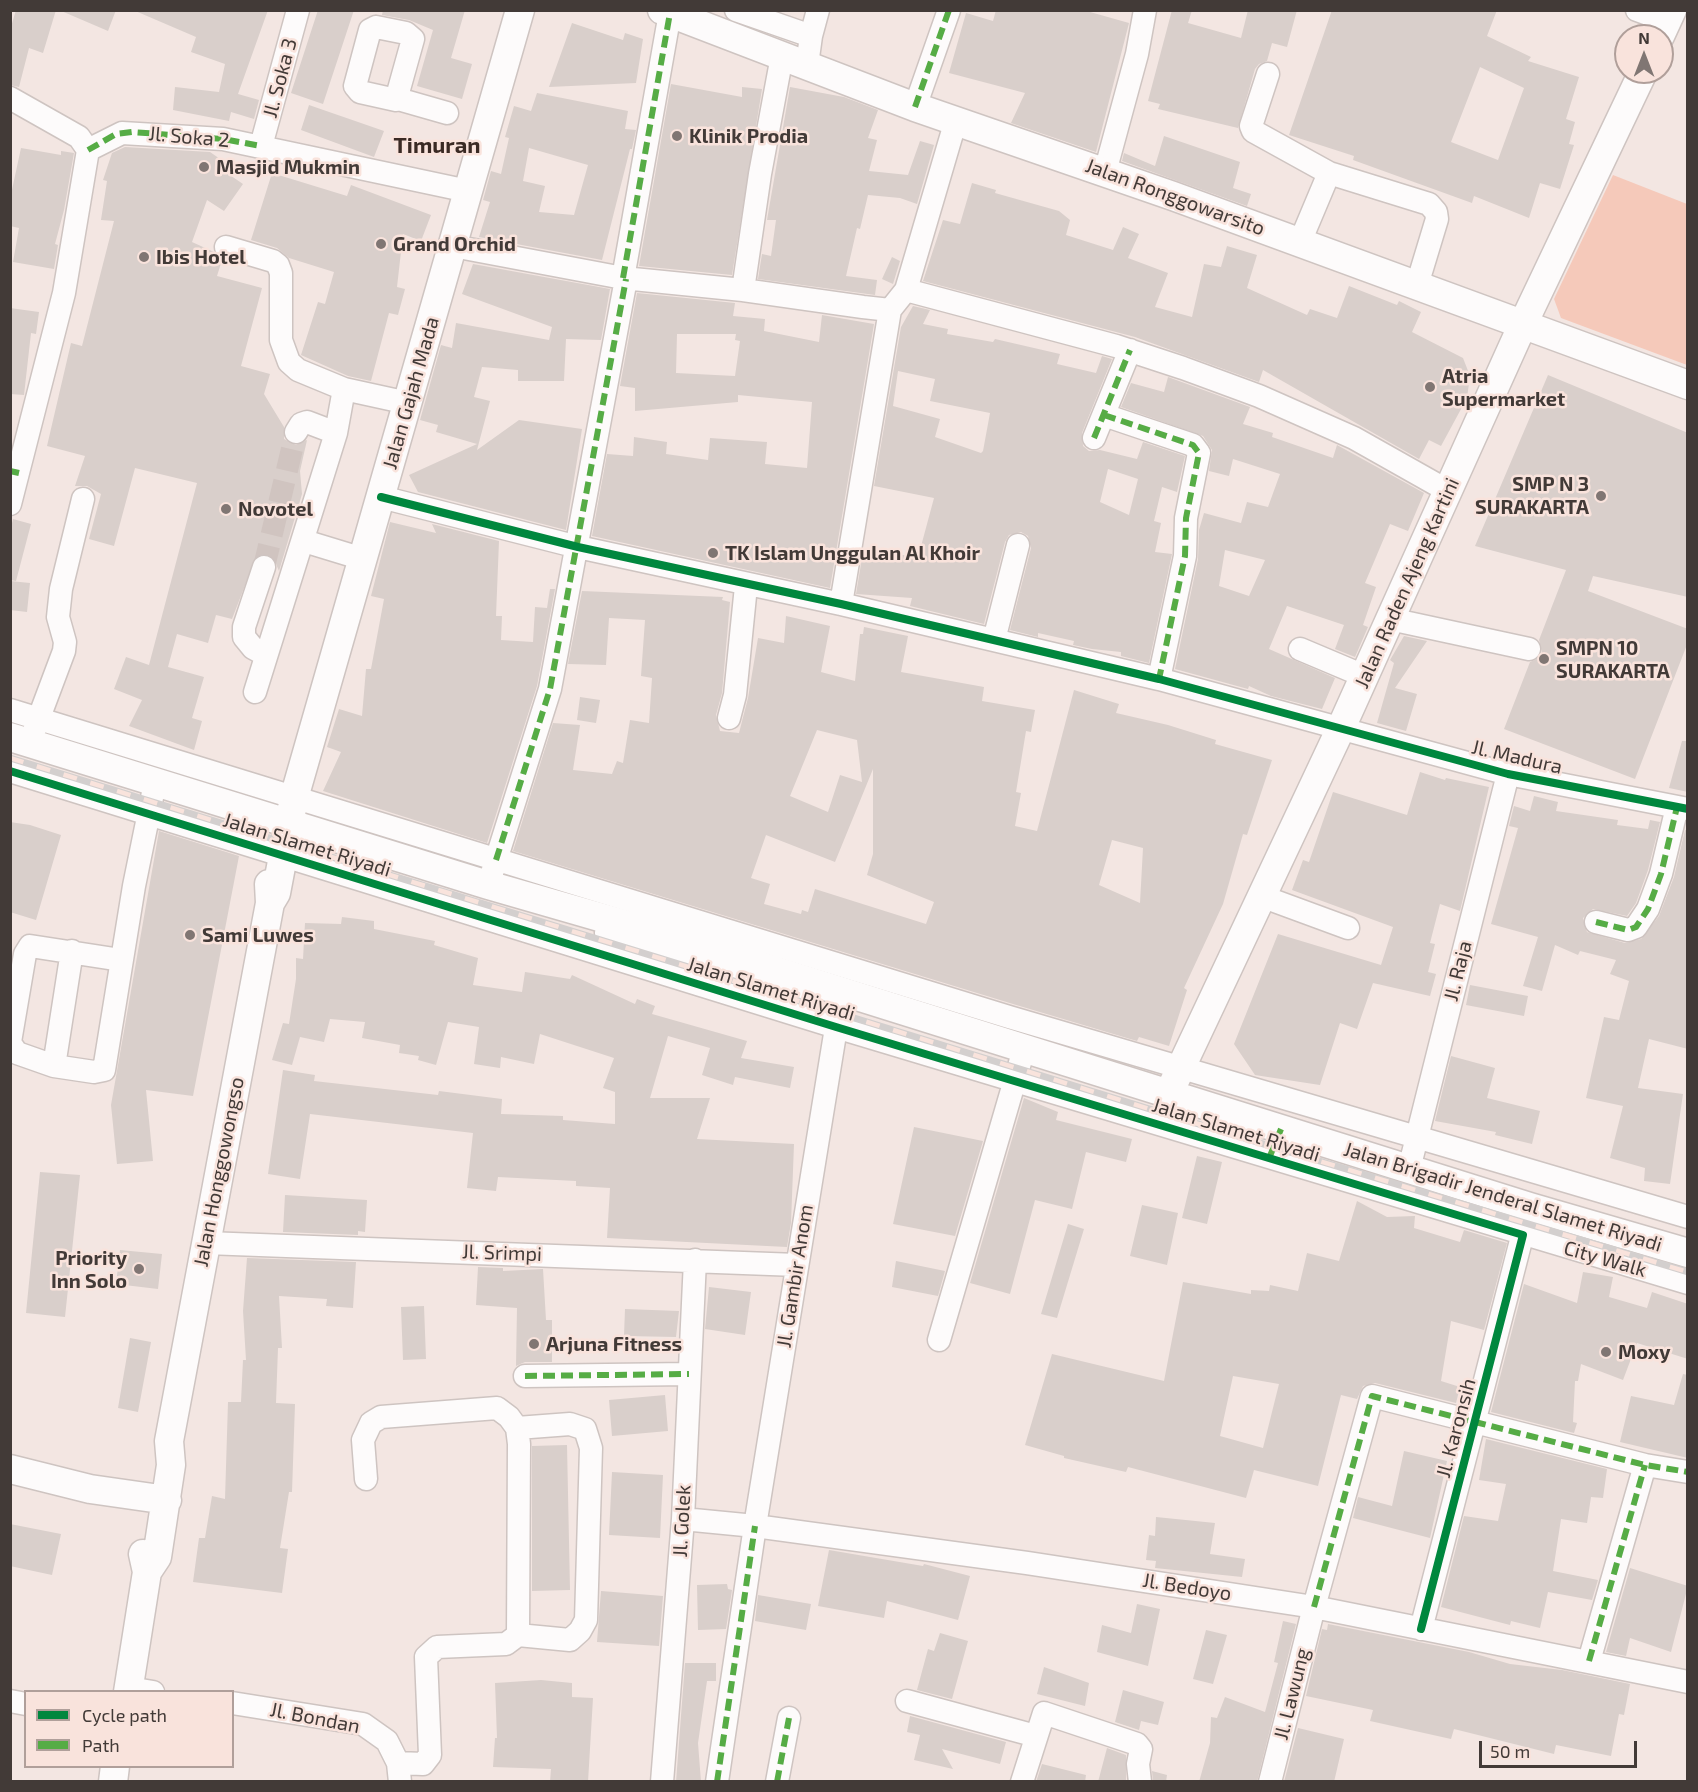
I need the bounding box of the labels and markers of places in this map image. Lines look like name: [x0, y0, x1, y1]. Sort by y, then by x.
place label: Klinik Prodia: [689, 124, 808, 148]
marker: Klinik Prodia: [670, 129, 684, 143]
place label: Masjid Mukmin: [216, 155, 360, 179]
marker: Masjid Mukmin: [197, 160, 211, 174]
place label: Grand Orchid: [393, 232, 516, 256]
marker: Grand Orchid: [374, 237, 388, 251]
place label: Ibis Hotel: [156, 245, 246, 269]
marker: Ibis Hotel: [137, 250, 151, 264]
place label: Atria Supermarket: [1442, 364, 1565, 411]
marker: Atria Supermarket: [1423, 380, 1437, 394]
place label: SMP N 3 SURAKARTA: [1475, 472, 1589, 519]
marker: SMP N 3 SURAKARTA: [1594, 489, 1608, 503]
place label: Novotel: [238, 497, 313, 521]
marker: Novotel: [219, 502, 233, 516]
place label: TK Islam Unggulan Al Khoir: [725, 541, 980, 565]
marker: TK Islam Unggulan Al Khoir: [706, 546, 720, 560]
place label: SMPN 10 SURAKARTA: [1556, 636, 1670, 683]
marker: SMPN 10 SURAKARTA: [1537, 652, 1551, 666]
place label: Sami Luwes: [202, 923, 314, 947]
marker: Sami Luwes: [183, 928, 197, 942]
place label: Priority Inn Solo: [51, 1246, 127, 1293]
marker: Priority Inn Solo: [132, 1262, 146, 1276]
place label: Arjuna Fitness: [546, 1332, 682, 1356]
marker: Arjuna Fitness: [527, 1337, 541, 1351]
place label: Moxy: [1618, 1340, 1670, 1364]
marker: Moxy: [1599, 1345, 1613, 1359]

